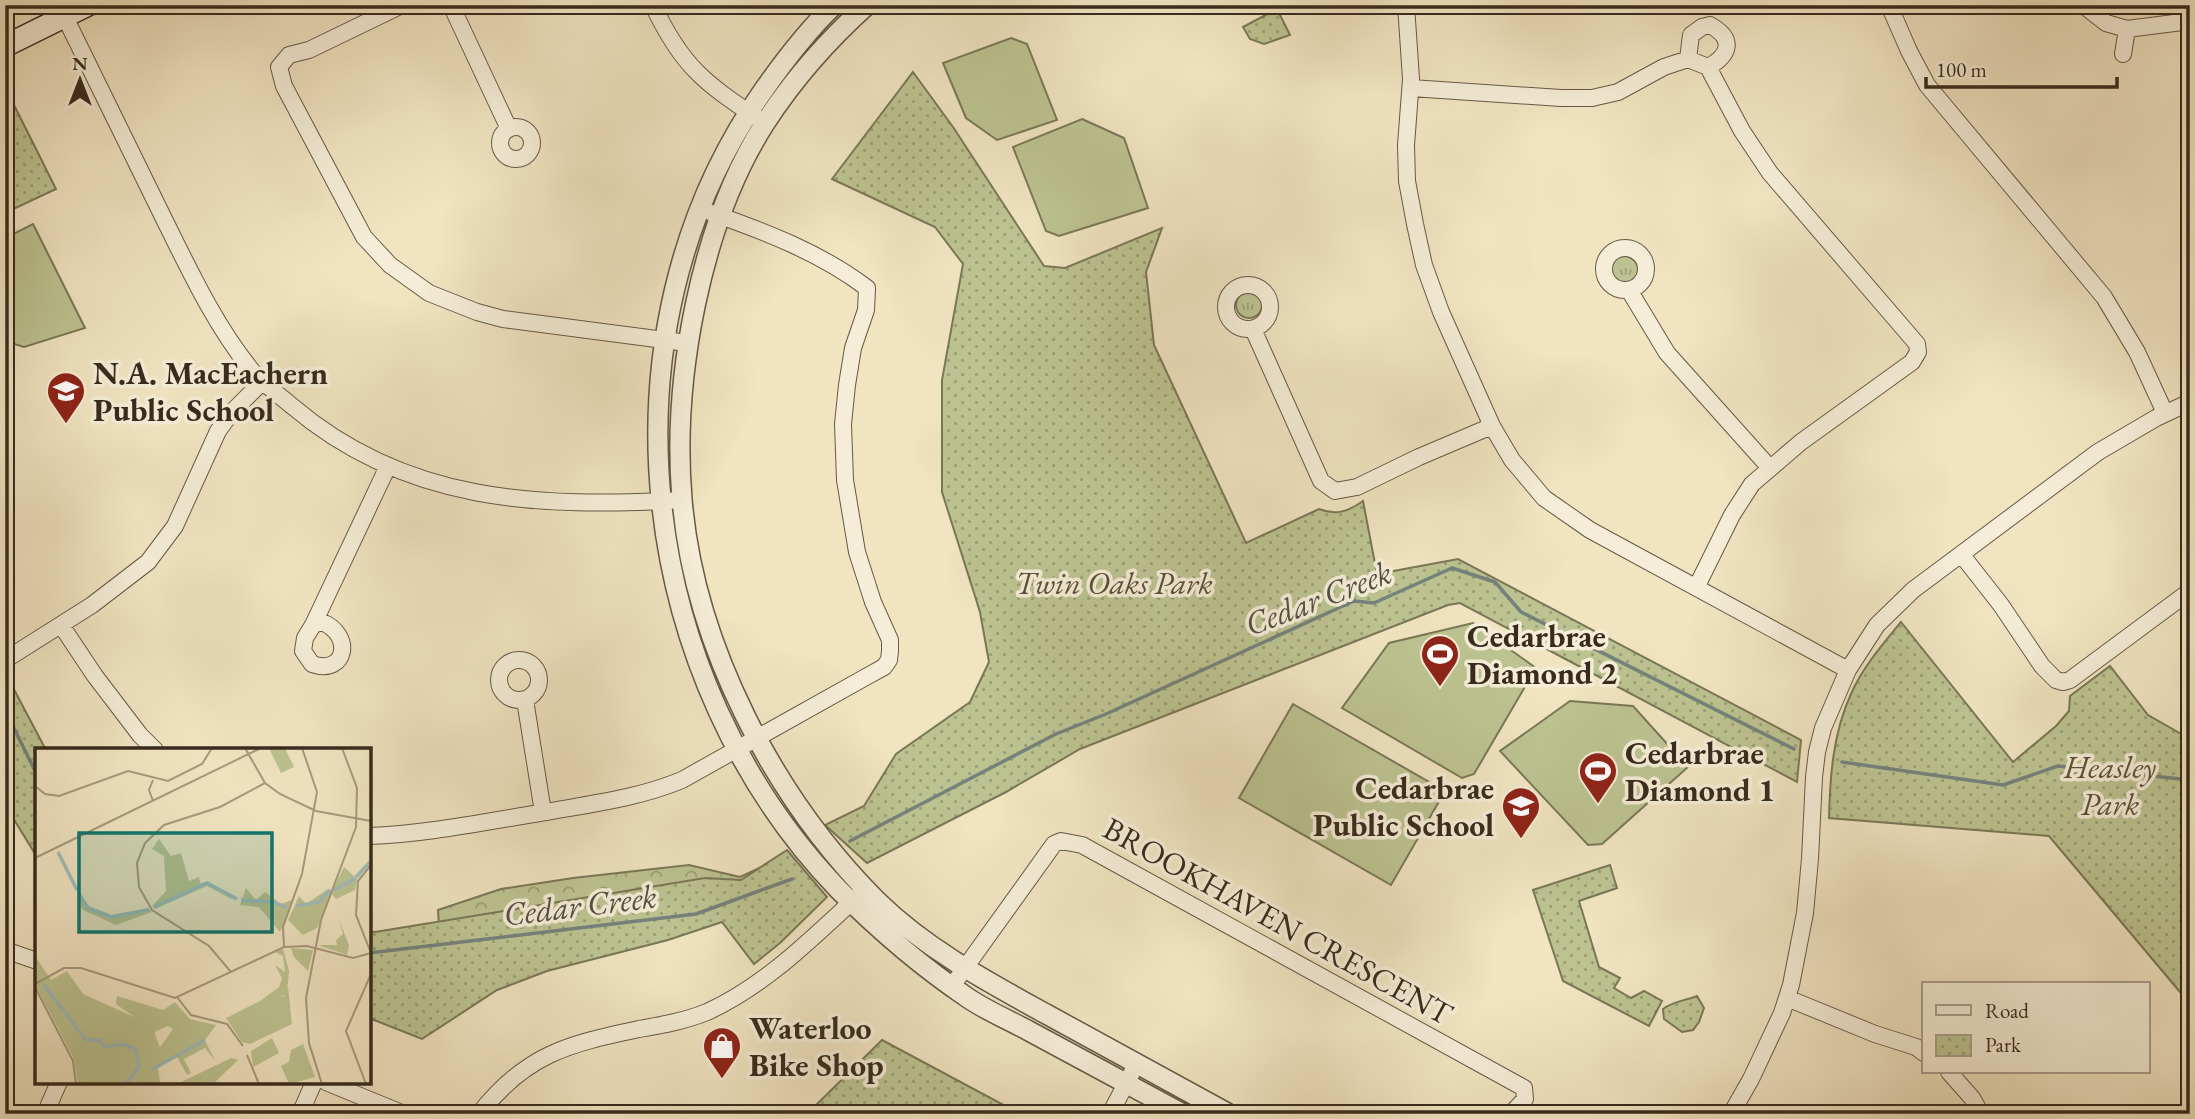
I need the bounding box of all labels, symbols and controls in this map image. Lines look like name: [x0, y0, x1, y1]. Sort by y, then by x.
north arrow: [46, 46, 116, 116]
scale bar: [1926, 46, 2116, 90]
text: N: [72, 51, 88, 76]
text: 100 m: [1936, 56, 1987, 83]
place label: N.A. MacEachern Public School: [93, 352, 328, 431]
school or university icon: N.A. MacEachern Public School: [45, 370, 87, 425]
water label: Cedar Creek: [1239, 550, 1397, 646]
park label: Twin Oaks Park: [1015, 562, 1213, 604]
place label: Cedarbrae Diamond 2: [1467, 615, 1617, 694]
sports icon: Cedarbrae Diamond 2: [1419, 633, 1461, 688]
place label: Cedarbrae Diamond 1: [1625, 732, 1775, 811]
park label: Heasley Park: [2063, 746, 2156, 825]
inset map: [35, 748, 371, 1084]
sports icon: Cedarbrae Diamond 1: [1577, 750, 1619, 805]
place label: Cedarbrae Public School: [1313, 767, 1494, 846]
school or university icon: Cedarbrae Public School: [1500, 785, 1542, 840]
street label: BROOKHAVEN CRESCENT: [1096, 807, 1461, 1035]
water label: Cedar Creek: [501, 874, 659, 936]
legend: [1922, 982, 2150, 1074]
text: Road: [1985, 997, 2029, 1024]
place label: Waterloo Bike Shop: [749, 1007, 884, 1086]
shop icon: Waterloo Bike Shop: [701, 1025, 743, 1080]
text: Park: [1985, 1031, 2022, 1058]

